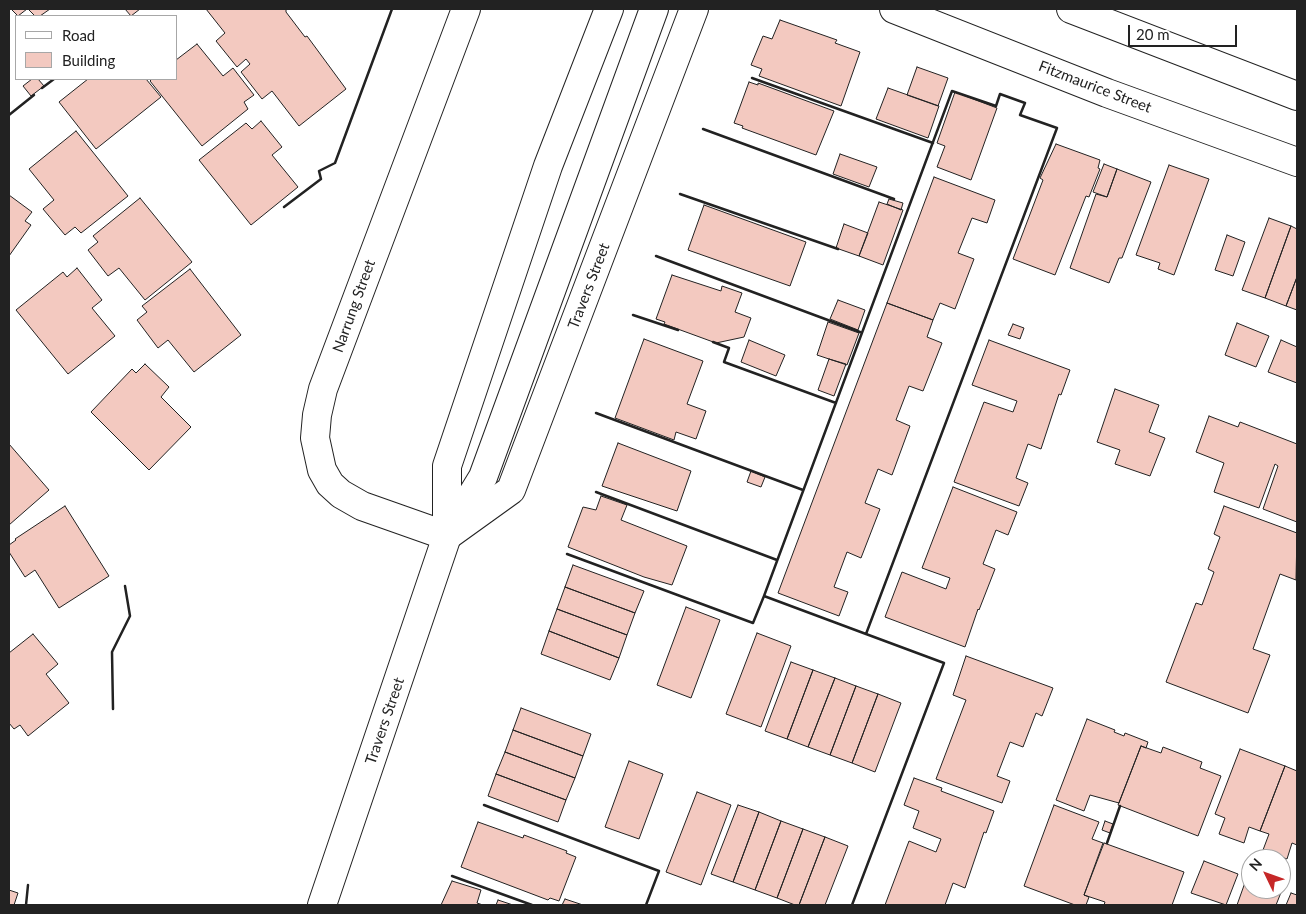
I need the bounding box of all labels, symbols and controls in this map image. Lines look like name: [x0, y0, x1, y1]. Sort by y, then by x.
legend: [15, 15, 178, 80]
scale bar: [1131, 15, 1240, 47]
text: 20 m: [1136, 25, 1170, 43]
text: Road: [62, 26, 95, 44]
text: Building: [62, 51, 115, 69]
street label: Fitzmaurice Street: [1036, 57, 1154, 117]
street label: Travers Street: [564, 241, 614, 331]
street label: Narrung Street: [329, 257, 379, 355]
street label: Travers Street: [362, 675, 408, 767]
north arrow: [1241, 849, 1291, 899]
text: N: [1245, 855, 1265, 874]

